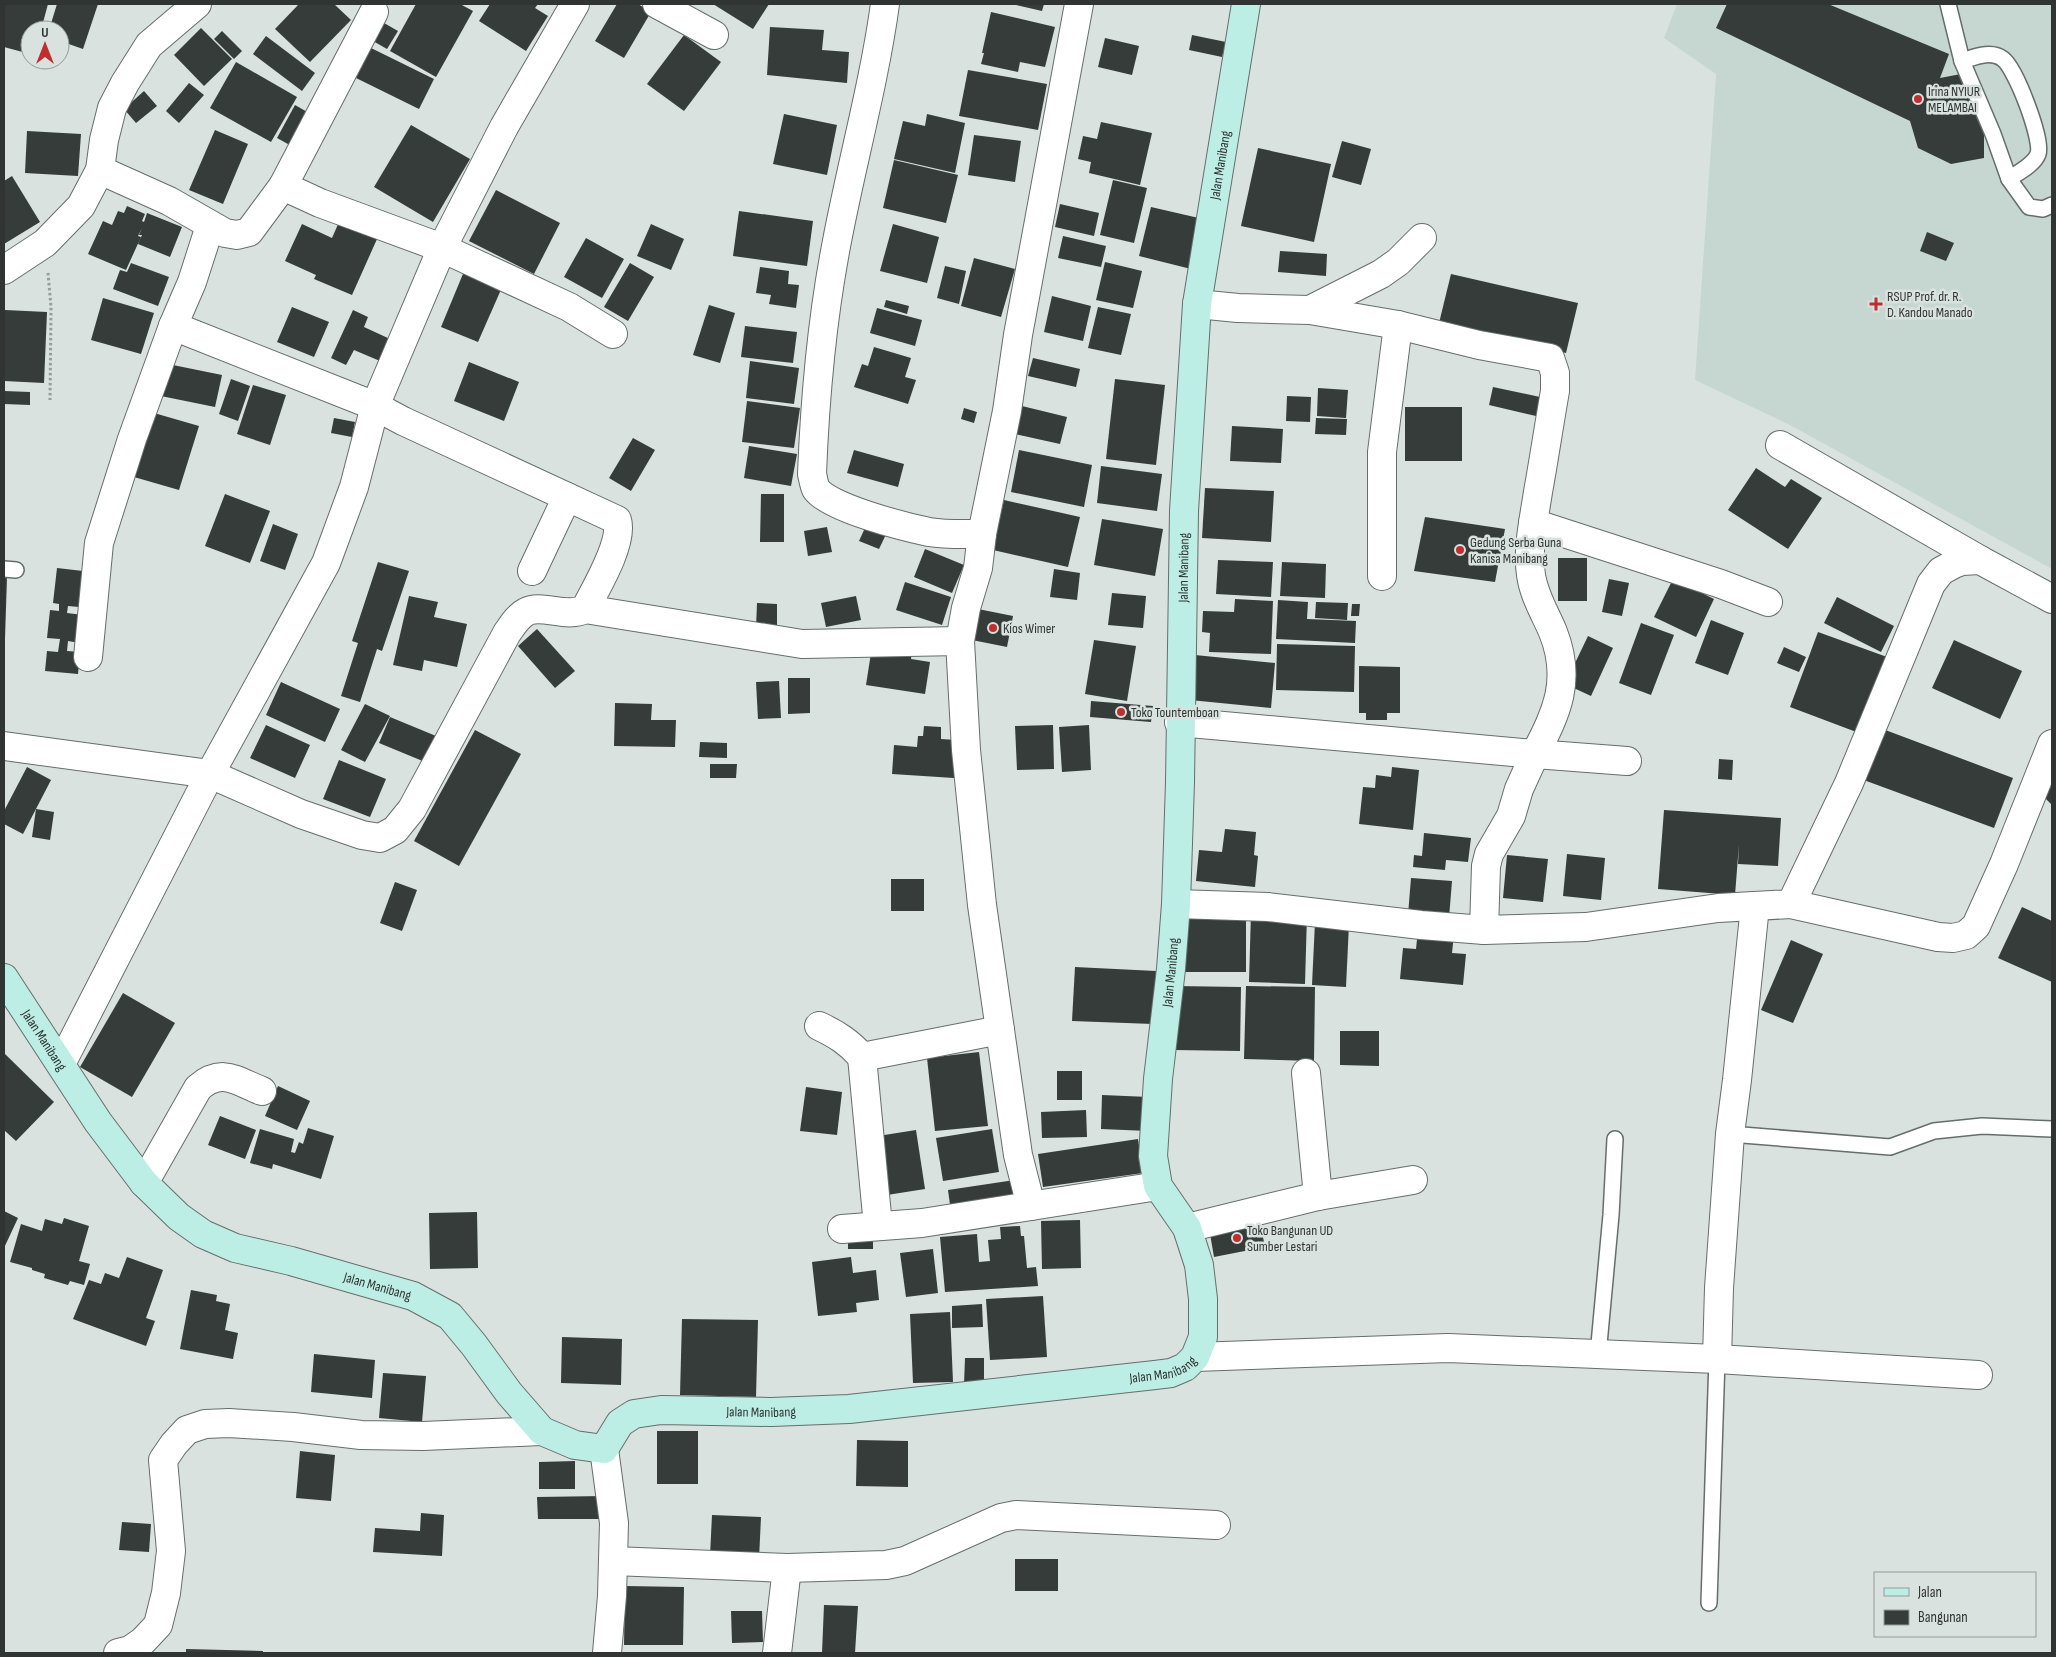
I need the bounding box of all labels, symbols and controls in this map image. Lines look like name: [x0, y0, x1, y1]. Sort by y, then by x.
north arrow: [20, 20, 70, 70]
text: U: [41, 24, 49, 41]
place label: Irina NYIUR MELAMBAI: [1928, 83, 1981, 116]
marker: Irina NYIUR MELAMBAI: [1912, 93, 1924, 105]
street label: Jalan Manibang: [1206, 129, 1234, 202]
place label: RSUP Prof. dr. R. D. Kandou Manado: [1887, 288, 1973, 321]
marker: RSUP Prof. dr. R. D. Kandou Manado: [1869, 297, 1883, 311]
street label: Jalan Manibang: [1175, 532, 1193, 604]
place label: Gedung Serba Guna Kanisa Manibang: [1470, 534, 1561, 567]
marker: Gedung Serba Guna Kanisa Manibang: [1454, 544, 1466, 556]
place label: Kios Wimer: [1003, 620, 1055, 637]
marker: Kios Wimer: [987, 622, 999, 634]
place label: Toko Tountemboan: [1131, 704, 1219, 721]
marker: Toko Tountemboan: [1115, 706, 1127, 718]
street label: Jalan Manibang: [1158, 937, 1182, 1009]
street label: Jalan Manibang: [17, 1006, 70, 1074]
place label: Toko Bangunan UD Sumber Lestari: [1247, 1222, 1333, 1255]
marker: Toko Bangunan UD Sumber Lestari: [1231, 1232, 1243, 1244]
street label: Jalan Manibang: [341, 1268, 414, 1304]
street label: Jalan Manibang: [1128, 1352, 1201, 1387]
street label: Jalan Manibang: [725, 1403, 797, 1421]
legend: [1874, 1572, 2036, 1637]
text: Jalan: [1917, 1583, 1942, 1602]
text: Bangunan: [1918, 1608, 1968, 1627]

